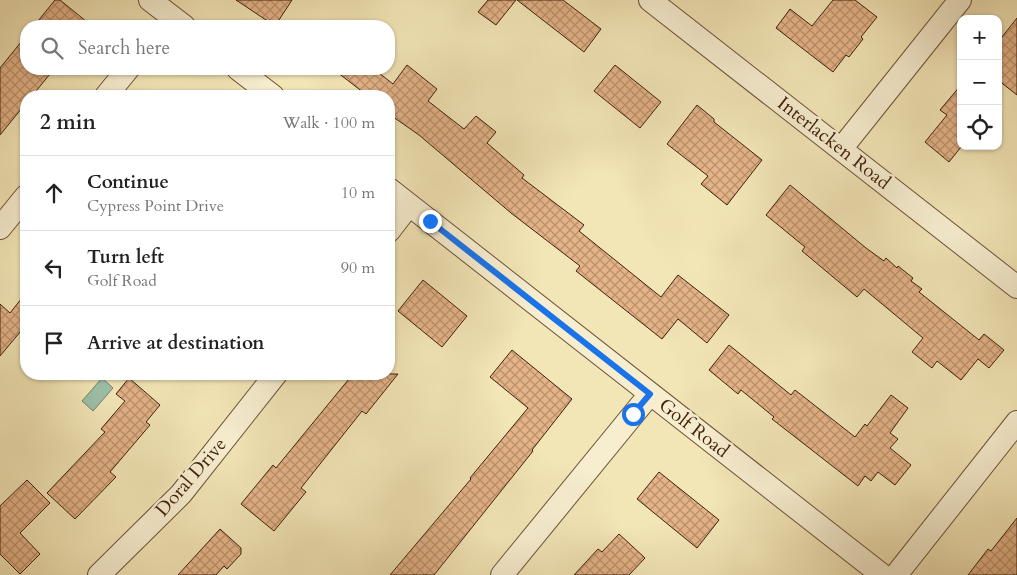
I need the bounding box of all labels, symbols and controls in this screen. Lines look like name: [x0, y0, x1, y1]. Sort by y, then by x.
map controls: [957, 15, 1002, 150]
button: +: [957, 15, 1002, 60]
search box: [20, 20, 395, 75]
icon: search: [38, 34, 66, 62]
text: Search here: [78, 35, 170, 61]
button: −: [957, 60, 1002, 105]
street label: Interlacken Road: [772, 91, 896, 195]
button: locate: [957, 105, 1002, 150]
text: 2 min: [40, 108, 96, 137]
text: Walk · 100 m: [283, 112, 375, 134]
text: Continue: [87, 169, 169, 195]
icon: ahead: [40, 179, 68, 207]
text: 10 m: [341, 182, 375, 204]
text: Cypress Point Drive: [87, 195, 224, 217]
route end: [419, 210, 442, 233]
text: Turn left: [87, 244, 164, 270]
icon: left: [40, 254, 68, 282]
text: 90 m: [341, 257, 375, 279]
text: Golf Road: [87, 270, 157, 292]
icon: arrive: [40, 329, 68, 357]
text: Arrive at destination: [87, 330, 264, 356]
street label: Golf Road: [653, 392, 735, 464]
route start: [622, 403, 645, 426]
street label: Doral Drive: [149, 432, 233, 522]

